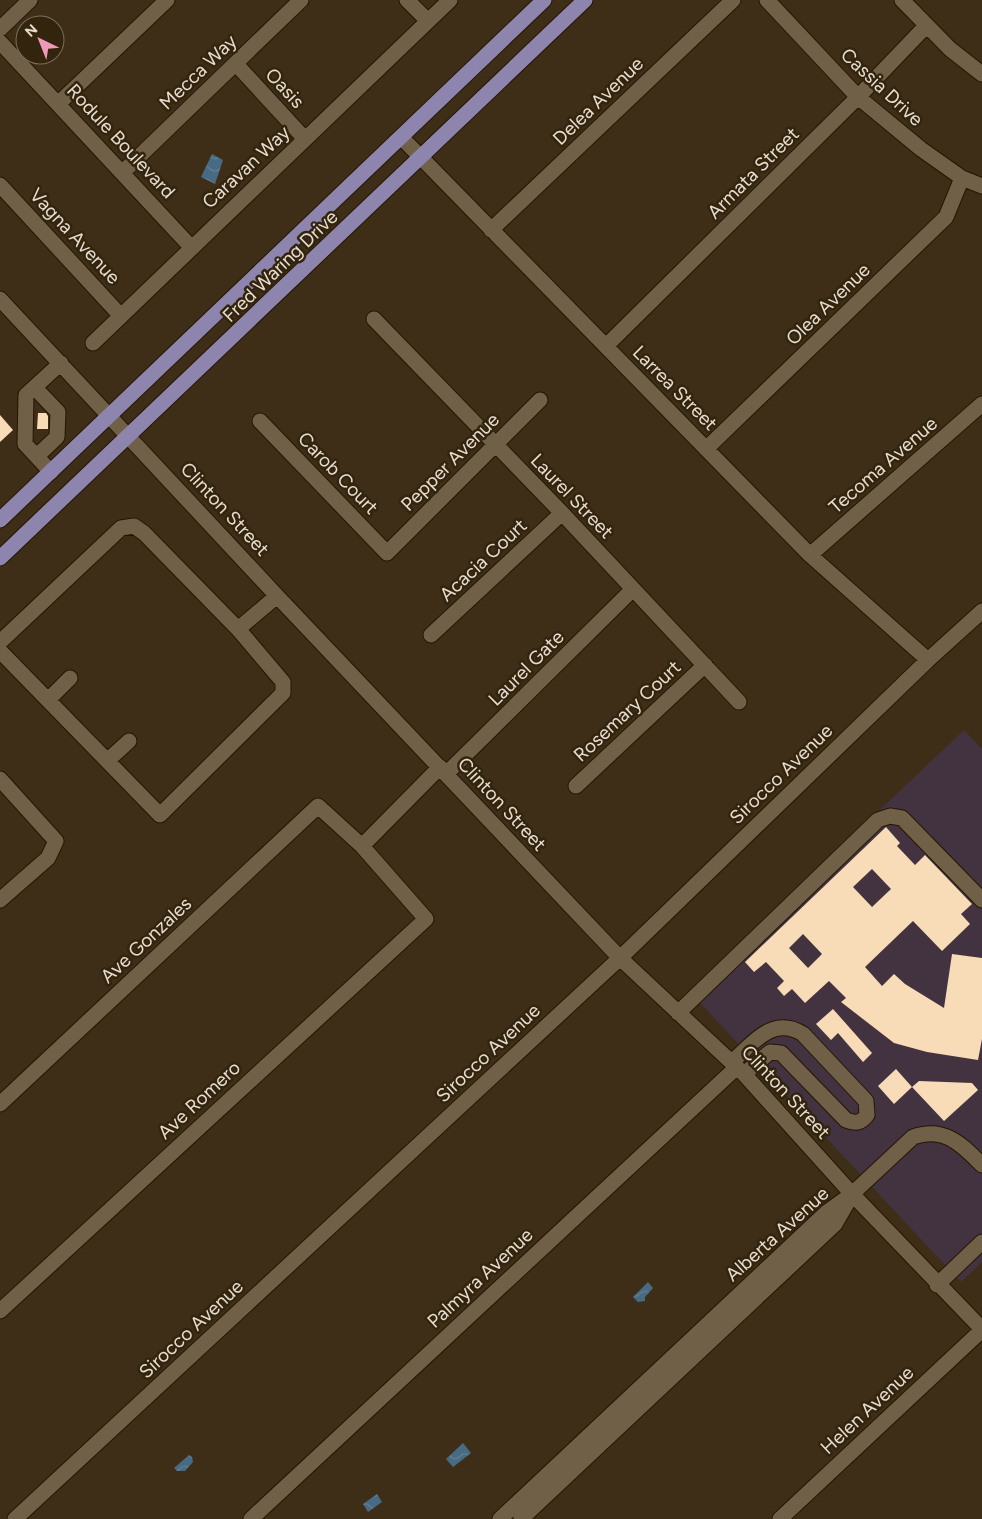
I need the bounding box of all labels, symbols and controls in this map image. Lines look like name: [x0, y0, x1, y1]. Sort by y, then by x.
north arrow: [15, 15, 65, 65]
text: N: [22, 21, 41, 41]
street label: Mecca Way: [155, 30, 241, 114]
street label: Cassia Drive: [836, 43, 928, 131]
street label: Delea Avenue: [548, 52, 648, 150]
street label: Oasis: [261, 63, 309, 113]
street label: Rodule Boulevard: [62, 79, 180, 203]
street label: Caravan Way: [198, 121, 294, 213]
street label: Armata Street: [702, 122, 804, 224]
street label: Vagna Avenue: [25, 183, 125, 289]
street label: Fred Waring Drive: [218, 205, 342, 327]
street label: Olea Avenue: [781, 258, 875, 350]
street label: Larrea Street: [628, 341, 722, 435]
street label: Pepper Avenue: [396, 408, 504, 516]
street label: Tecoma Avenue: [824, 412, 942, 518]
street label: Carob Court: [293, 427, 383, 519]
street label: Laurel Street: [526, 449, 618, 543]
street label: Clinton Street: [176, 457, 274, 561]
street label: Acacia Court: [435, 514, 531, 606]
street label: Laurel Gate: [483, 625, 569, 711]
street label: Rosemary Court: [569, 656, 685, 766]
street label: Sirocco Avenue: [725, 719, 837, 829]
street label: Clinton Street: [453, 752, 551, 856]
street label: Ave Gonzales: [96, 892, 196, 988]
street label: Sirocco Avenue: [431, 999, 545, 1107]
street label: Clinton Street: [737, 1040, 835, 1144]
street label: Ave Romero: [153, 1056, 245, 1144]
street label: Alberta Avenue: [721, 1182, 833, 1286]
street label: Palmyra Avenue: [423, 1223, 537, 1333]
street label: Sirocco Avenue: [134, 1275, 248, 1383]
street label: Helen Avenue: [816, 1361, 918, 1459]

